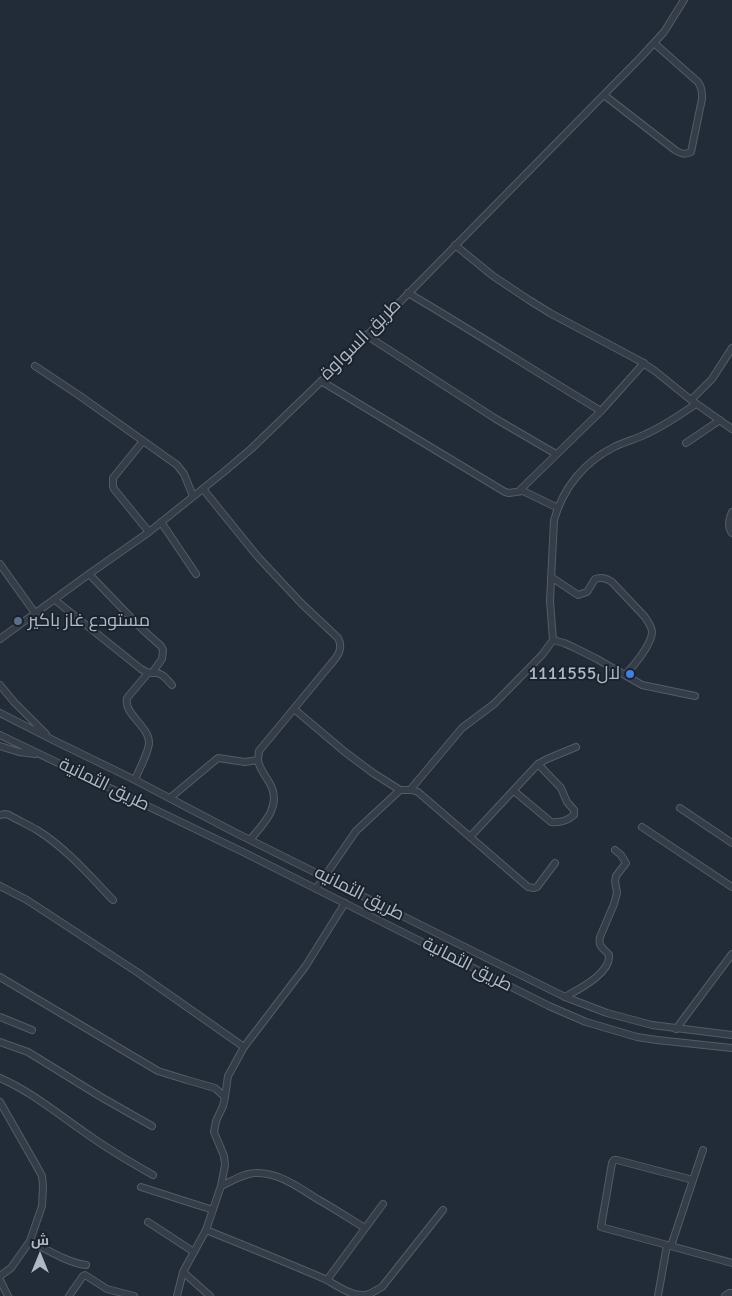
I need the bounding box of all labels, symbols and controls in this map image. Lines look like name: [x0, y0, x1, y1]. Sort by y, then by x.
street label: طريق السواوة: [316, 295, 406, 385]
place label: مستودع غاز باكير: [28, 610, 150, 632]
marker: مستودع غاز باكير: [12, 615, 24, 627]
place label: 1111555لال: [528, 663, 620, 685]
marker: 1111555لال: [624, 668, 636, 680]
street label: طريق الثمانية: [55, 754, 153, 816]
street label: طريق الثمانيه: [310, 862, 408, 926]
street label: طريق الثمانية: [418, 933, 516, 997]
north arrow: [15, 1231, 65, 1281]
text: ش: [31, 1232, 49, 1249]

